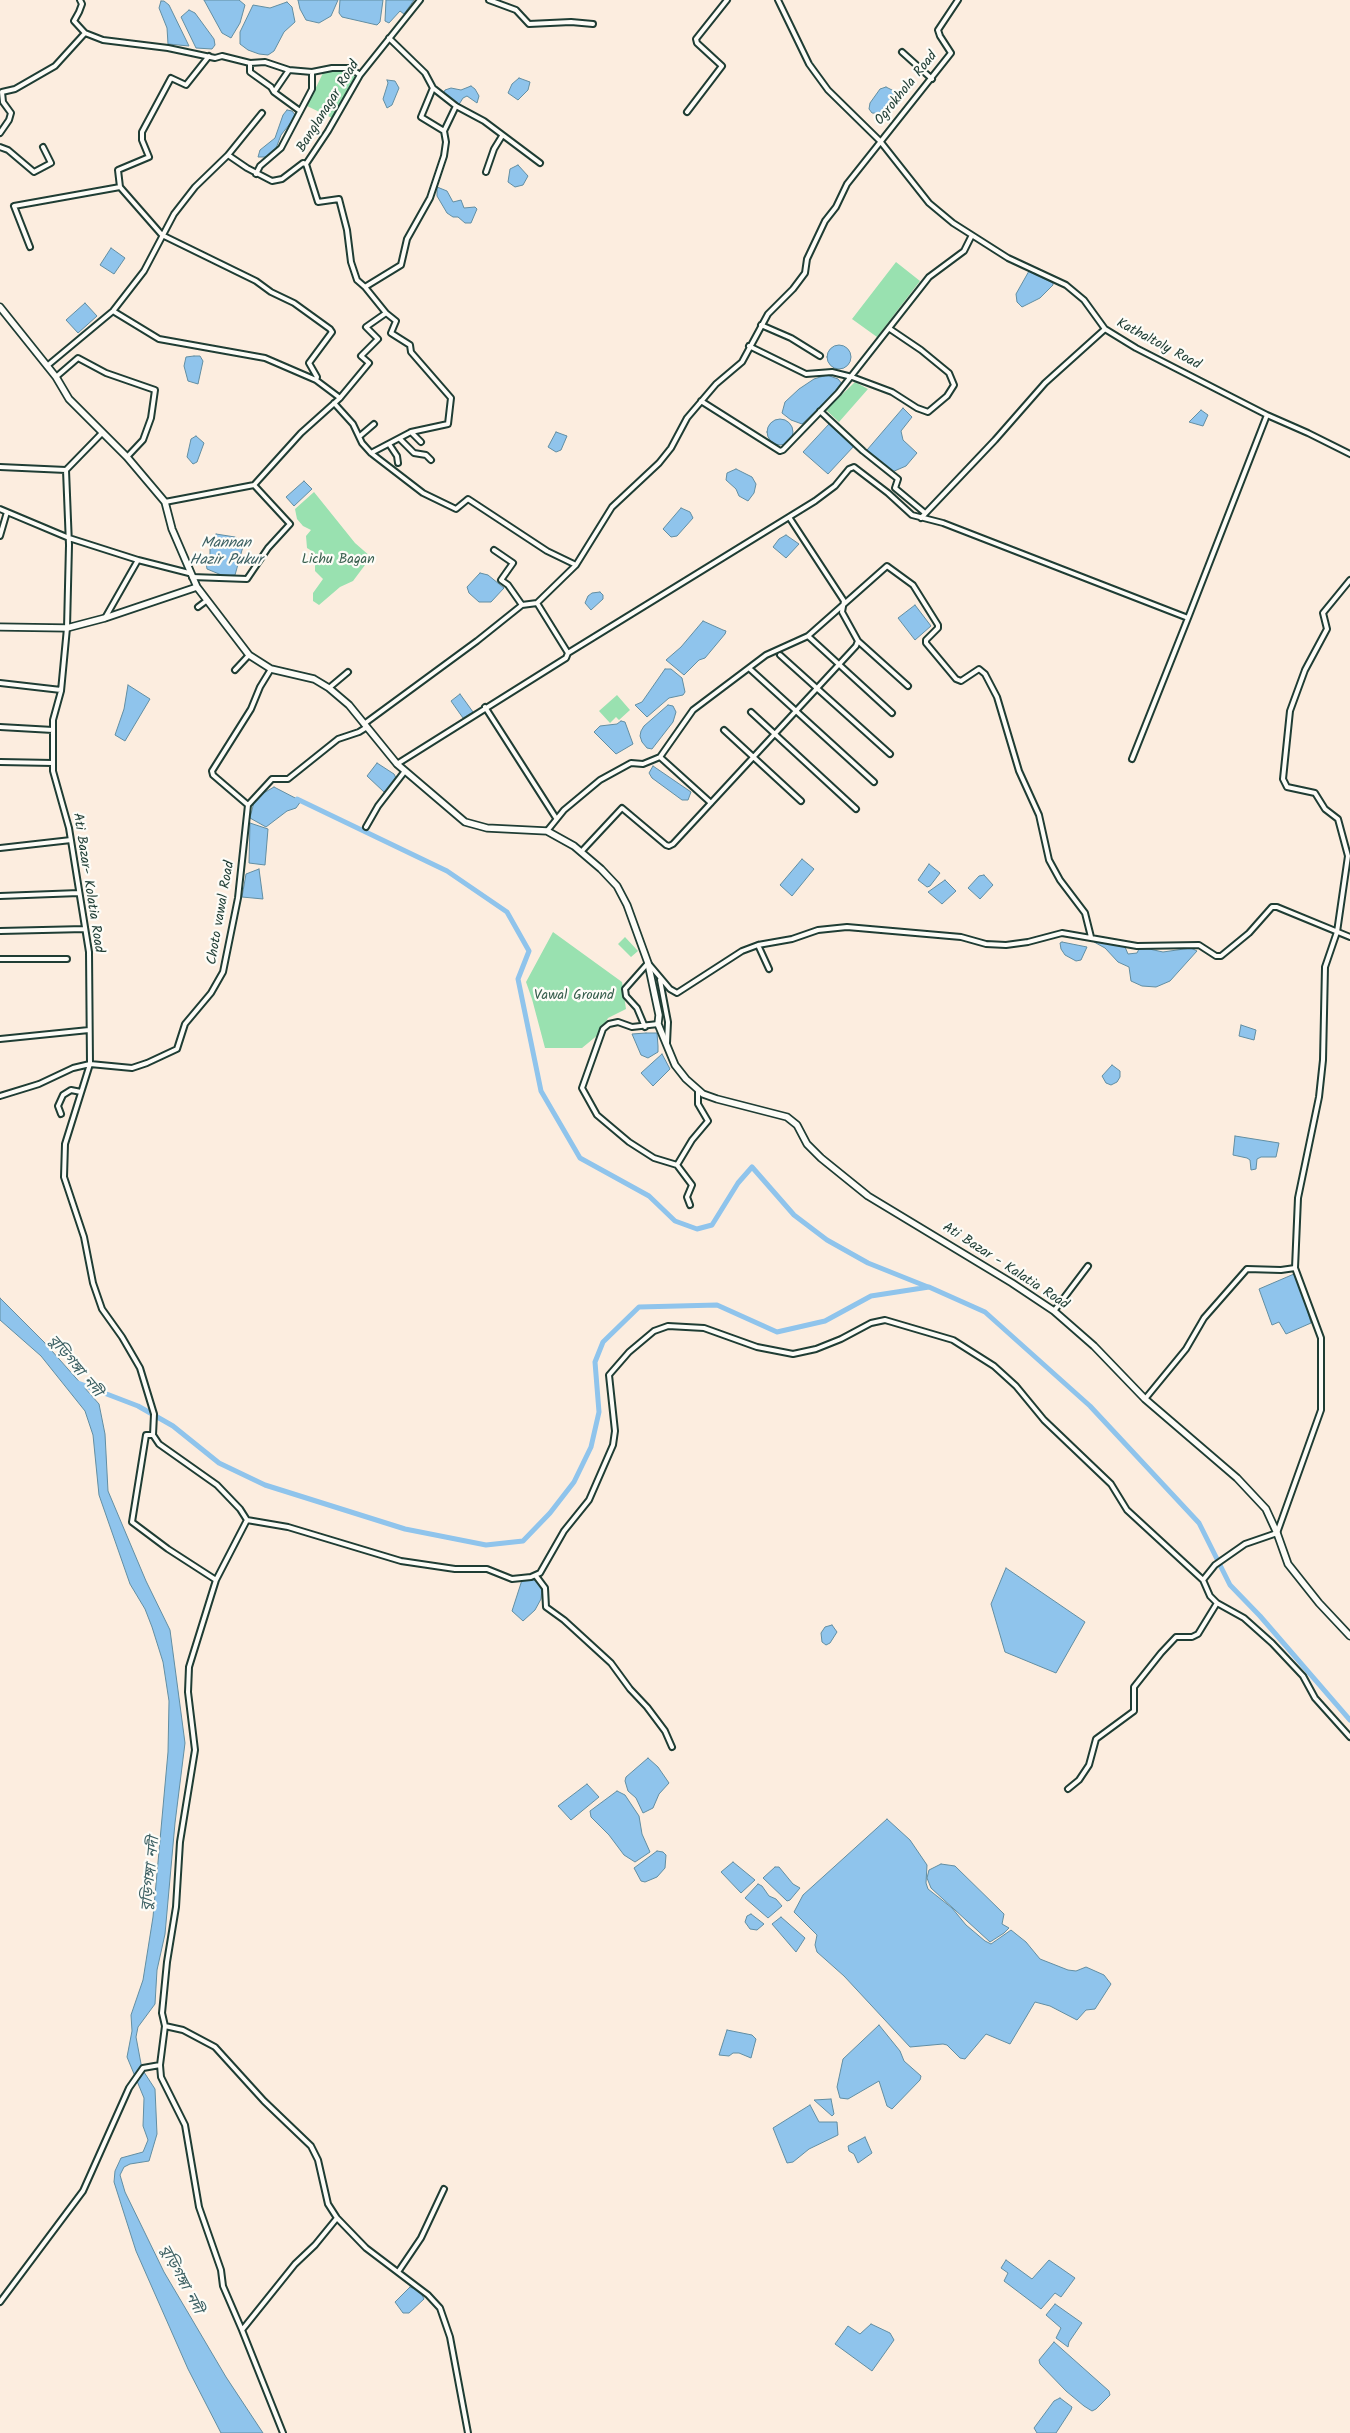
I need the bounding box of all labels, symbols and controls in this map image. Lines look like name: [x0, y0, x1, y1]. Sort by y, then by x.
street label: Ogrokhola Road: [872, 49, 942, 129]
street label: Banglanagar Road: [294, 58, 364, 156]
street label: Kathaltoly Road: [1113, 316, 1203, 374]
water label: Mannan Hazir Pukur: [190, 535, 262, 570]
park label: Lichu Bagan: [301, 553, 375, 569]
street label: Ati Bazar- Kolatia Road: [68, 812, 106, 954]
street label: Choto vawal Road: [205, 860, 239, 966]
park label: Vawal Ground: [534, 989, 614, 1005]
street label: Ati Bazar - Kalatia Road: [939, 1220, 1071, 1314]
water label: বুড়িগঙ্গা নদী: [43, 1333, 105, 1401]
water label: বুড়িগঙ্গা নদী: [139, 1836, 165, 1912]
water label: বুড়িগঙ্গা নদী: [154, 2243, 206, 2317]

